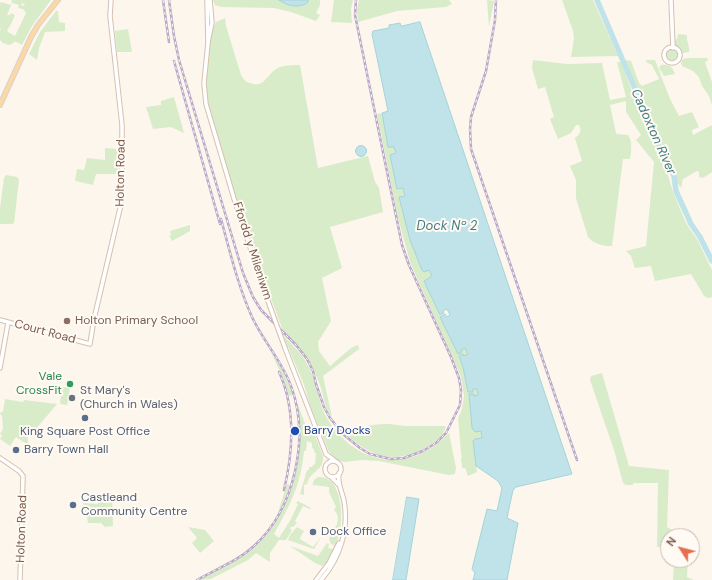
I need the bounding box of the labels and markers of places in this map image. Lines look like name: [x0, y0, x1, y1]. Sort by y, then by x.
place label: Holton Primary School: [75, 314, 198, 328]
marker: Holton Primary School: [62, 316, 72, 326]
place label: Vale CrossFit: [16, 370, 62, 398]
marker: Vale CrossFit: [65, 379, 75, 389]
place label: St Mary's (Church in Wales): [80, 384, 178, 412]
marker: St Mary's (Church in Wales): [67, 393, 77, 403]
marker: King Square Post Office: [80, 413, 90, 423]
place label: Barry Docks: [304, 424, 370, 438]
place label: King Square Post Office: [20, 425, 150, 439]
marker: Barry Docks: [289, 425, 301, 437]
place label: Barry Town Hall: [24, 443, 108, 457]
marker: Barry Town Hall: [11, 445, 21, 455]
place label: Castleand Community Centre: [81, 491, 187, 519]
marker: Castleand Community Centre: [68, 500, 78, 510]
place label: Dock Office: [321, 525, 386, 539]
marker: Dock Office: [308, 527, 318, 537]

